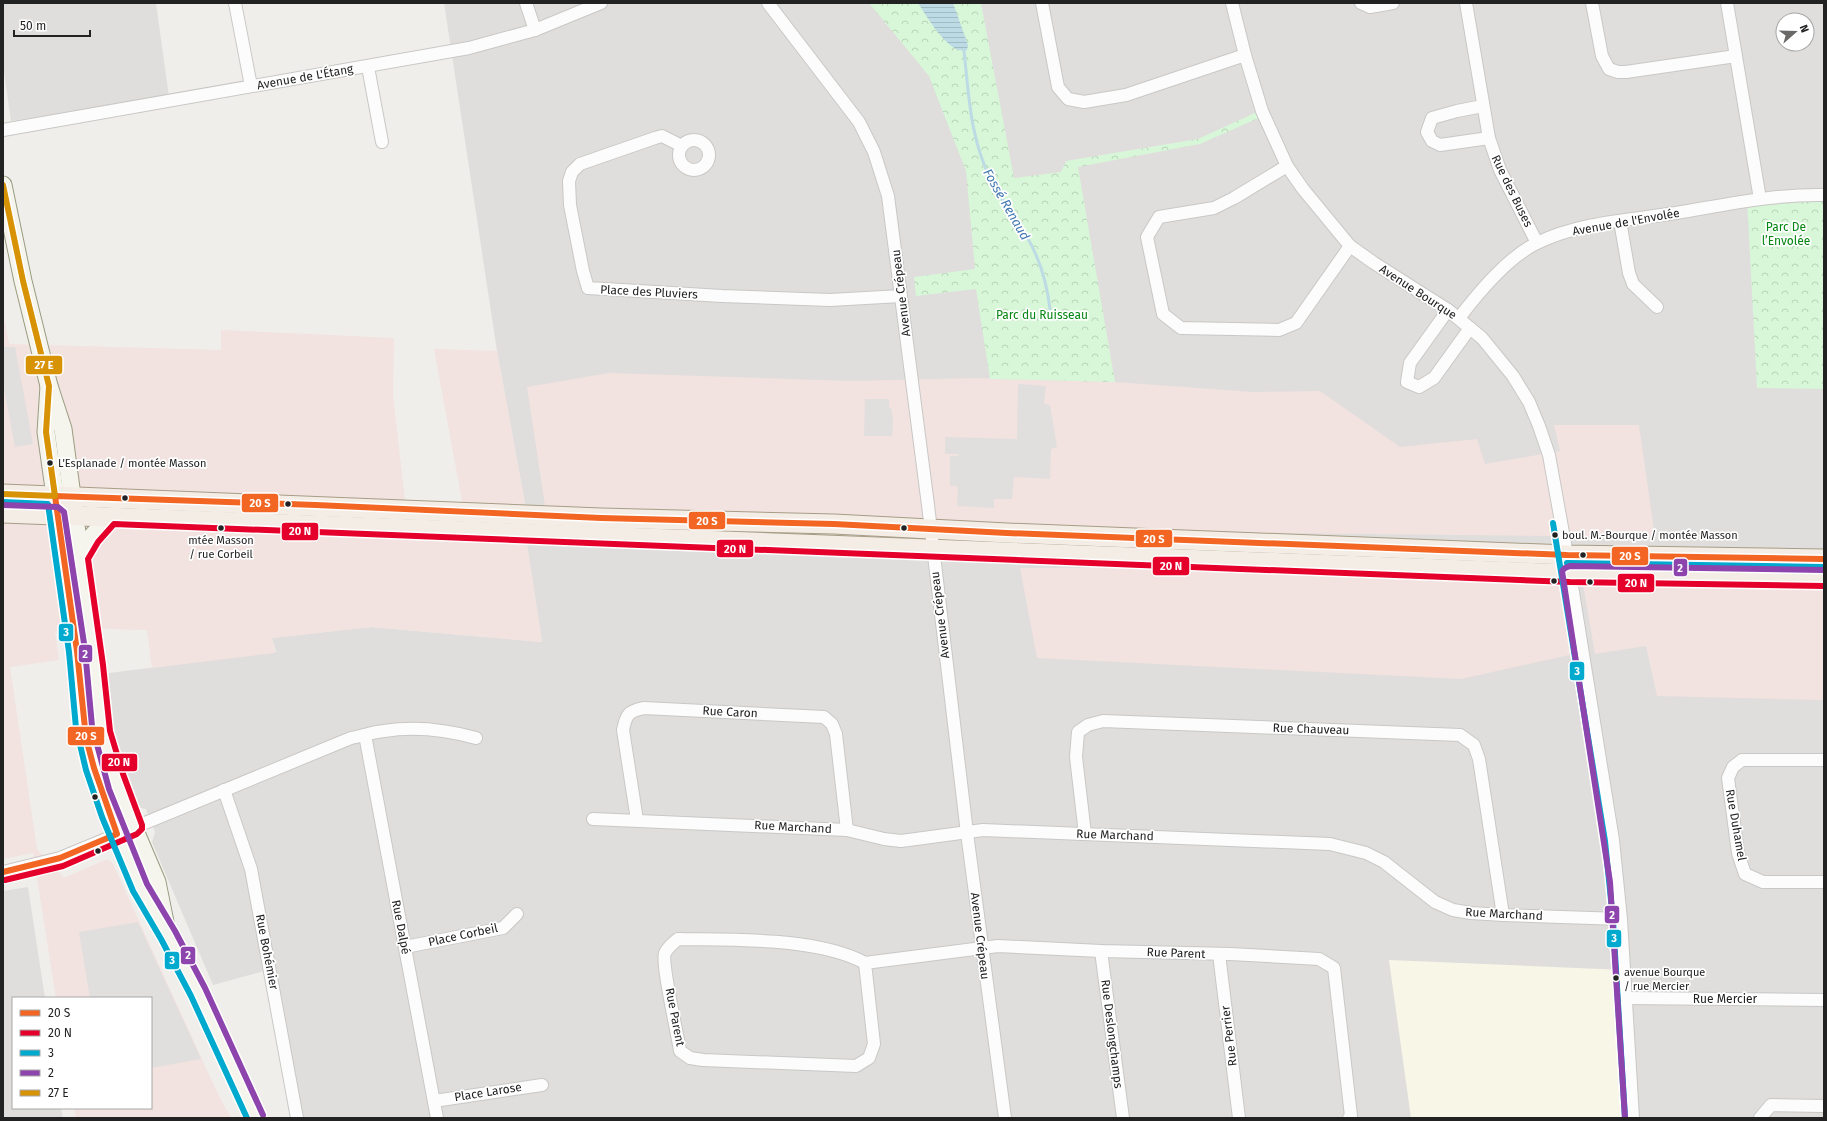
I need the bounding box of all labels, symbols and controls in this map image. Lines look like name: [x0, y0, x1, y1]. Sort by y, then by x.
scale bar: [14, 12, 90, 38]
north arrow: [1775, 12, 1815, 52]
text: 50 m: [20, 19, 46, 33]
text: N: [1797, 23, 1811, 34]
street label: Avenue de L'Étang: [256, 61, 355, 92]
street label: Rue des Buses: [1489, 153, 1536, 230]
water label: Fossé Renaud: [980, 166, 1033, 243]
street label: Avenue de l'Envolée: [1571, 206, 1681, 238]
park label: Parc De l’Envolée: [1762, 220, 1810, 248]
street label: Avenue Crépeau: [889, 249, 913, 337]
street label: Avenue Bourque: [1377, 262, 1459, 322]
street label: Place des Pluviers: [600, 282, 699, 302]
park label: Parc du Ruisseau: [996, 308, 1088, 322]
line badge: 27 E: [25, 355, 63, 375]
text: 27 E: [34, 359, 54, 372]
place label: L'Esplanade / montée Masson: [58, 457, 206, 470]
marker: L'Esplanade / montée Masson: [45, 458, 55, 468]
unlabelled marker: [120, 493, 130, 503]
line badge: 20 S: [241, 493, 279, 513]
text: 20 S: [249, 497, 271, 510]
unlabelled marker: [283, 499, 293, 509]
line badge: 20 S: [688, 511, 726, 530]
text: 20 S: [696, 515, 718, 528]
line badge: 20 N: [281, 522, 319, 541]
marker: mtée Masson / rue Corbeil: [216, 523, 226, 533]
unlabelled marker: [899, 523, 909, 533]
text: 20 N: [289, 525, 311, 538]
line badge: 20 S: [1135, 529, 1173, 548]
place label: boul. M.-Bourque / montée Masson: [1562, 529, 1738, 542]
marker: boul. M.-Bourque / montée Masson: [1550, 530, 1560, 540]
text: 20 S: [1143, 533, 1165, 546]
place label: mtée Masson / rue Corbeil: [188, 534, 254, 561]
line badge: 20 N: [716, 539, 754, 558]
text: 20 N: [724, 543, 746, 556]
line badge: 20 S: [1611, 546, 1649, 566]
unlabelled marker: [1578, 550, 1588, 560]
text: 20 S: [1619, 550, 1641, 563]
line badge: 20 N: [1152, 556, 1190, 576]
line badge: 2: [1673, 558, 1688, 577]
text: 20 N: [1160, 560, 1182, 573]
text: 2: [1677, 562, 1683, 575]
street label: Avenue Crépeau: [928, 571, 952, 659]
line badge: 20 N: [1617, 573, 1655, 593]
unlabelled marker: [1549, 576, 1559, 586]
unlabelled marker: [1585, 577, 1595, 587]
text: 20 N: [1625, 577, 1647, 590]
line badge: 3: [58, 623, 74, 642]
text: 3: [62, 626, 69, 639]
line badge: 2: [78, 644, 93, 663]
text: 2: [82, 648, 88, 661]
line badge: 3: [1569, 661, 1585, 681]
text: 3: [1573, 665, 1580, 678]
street label: Rue Caron: [702, 704, 758, 720]
street label: Rue Chauveau: [1272, 721, 1350, 737]
line badge: 20 S: [67, 726, 105, 746]
text: 20 S: [75, 730, 97, 743]
line badge: 20 N: [101, 753, 138, 772]
text: 20 N: [108, 756, 130, 769]
street label: Rue Duhamel: [1723, 788, 1749, 862]
unlabelled marker: [90, 792, 100, 802]
street label: Rue Marchand: [754, 818, 832, 836]
street label: Rue Marchand: [1076, 827, 1154, 843]
unlabelled marker: [93, 846, 103, 856]
street label: Avenue Crépeau: [968, 892, 992, 980]
street label: Rue Dalpé: [389, 899, 413, 955]
street label: Rue Marchand: [1465, 905, 1543, 923]
line badge: 2: [1604, 905, 1620, 924]
text: 2: [1609, 909, 1615, 922]
street label: Rue Bohémier: [253, 913, 281, 991]
street label: Place Corbeil: [427, 921, 500, 949]
line badge: 3: [1606, 929, 1622, 948]
text: 3: [1610, 932, 1617, 945]
street label: Rue Parent: [1146, 945, 1206, 961]
line badge: 2: [180, 946, 196, 965]
text: 2: [185, 949, 191, 962]
line badge: 3: [164, 951, 180, 970]
text: 3: [168, 954, 175, 967]
place label: avenue Bourque / rue Mercier: [1624, 966, 1705, 993]
marker: avenue Bourque / rue Mercier: [1611, 973, 1621, 983]
street label: Rue Deslongchamps: [1098, 979, 1126, 1090]
street label: Rue Parent: [663, 987, 688, 1048]
street label: Rue Mercier: [1693, 992, 1758, 1006]
legend: [12, 997, 152, 1109]
street label: Rue Perrier: [1218, 1005, 1240, 1067]
text: 20 S: [48, 1006, 71, 1020]
text: 20 N: [48, 1026, 72, 1040]
text: 3: [48, 1046, 54, 1060]
text: 2: [48, 1066, 54, 1080]
street label: Place Larose: [453, 1080, 523, 1104]
text: 27 E: [48, 1086, 69, 1100]

